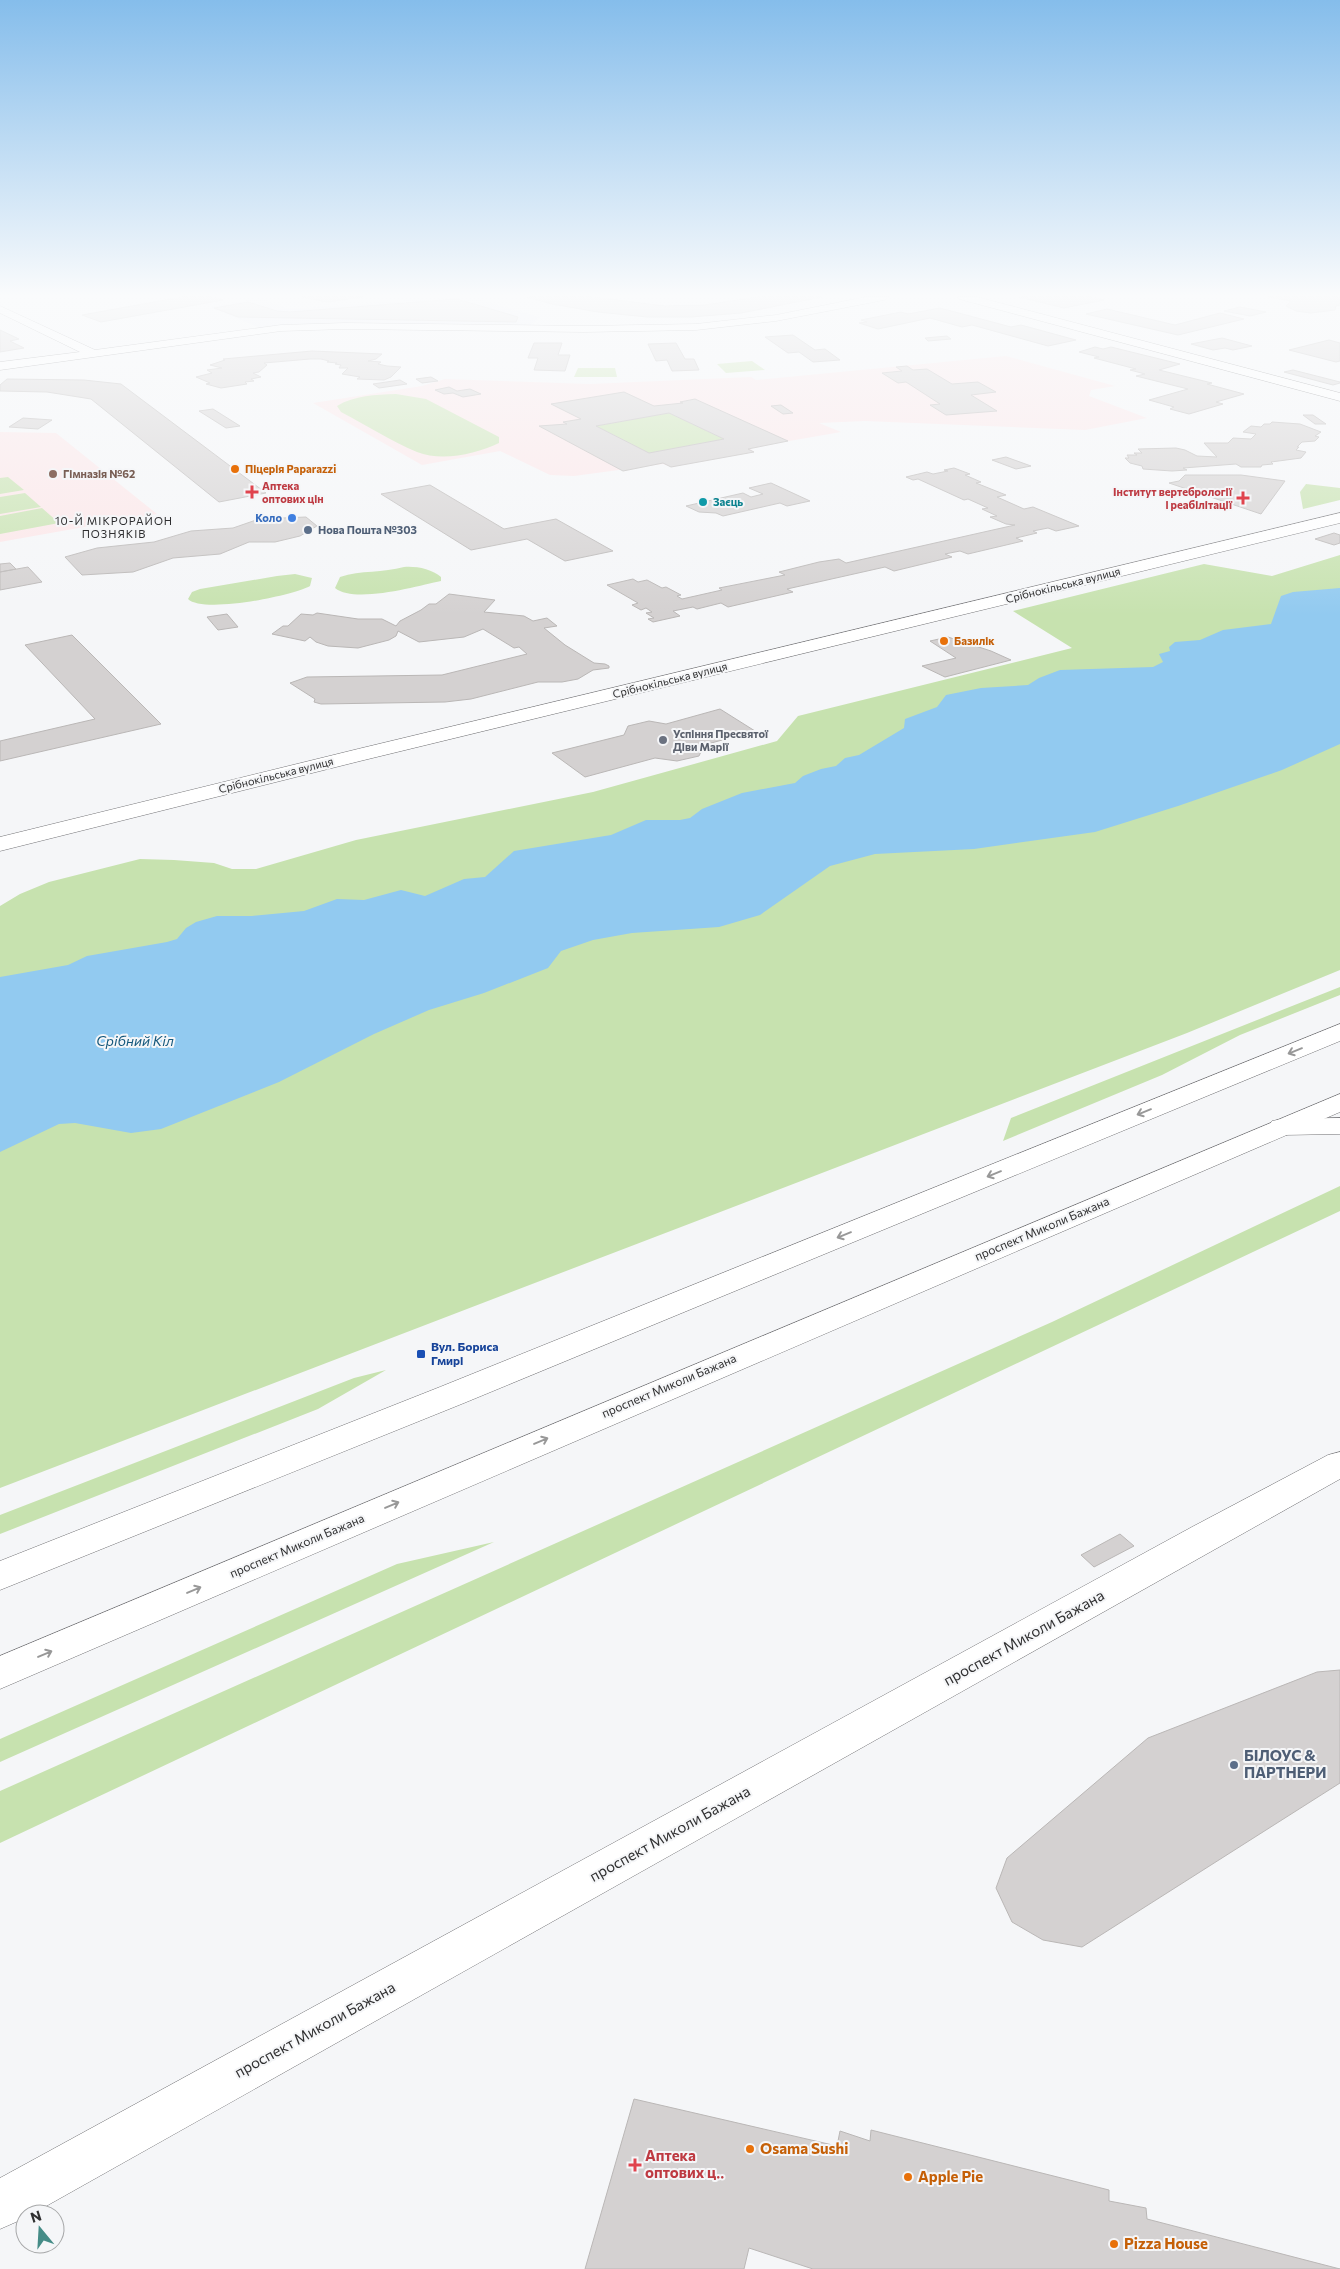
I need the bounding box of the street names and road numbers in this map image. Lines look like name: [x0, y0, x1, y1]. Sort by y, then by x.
street label: Срібнокільська вулиця: [1004, 564, 1122, 605]
street label: Срібнокільська вулиця: [611, 659, 729, 700]
street label: Срібнокільська вулиця: [217, 754, 335, 795]
street label: проспект Миколи Бажана: [972, 1193, 1111, 1263]
street label: проспект Миколи Бажана: [599, 1350, 738, 1420]
street label: проспект Миколи Бажана: [227, 1510, 366, 1580]
street label: проспект Миколи Бажана: [940, 1585, 1107, 1689]
street label: проспект Миколи Бажана: [586, 1781, 753, 1885]
street label: проспект Миколи Бажана: [231, 1977, 398, 2081]

